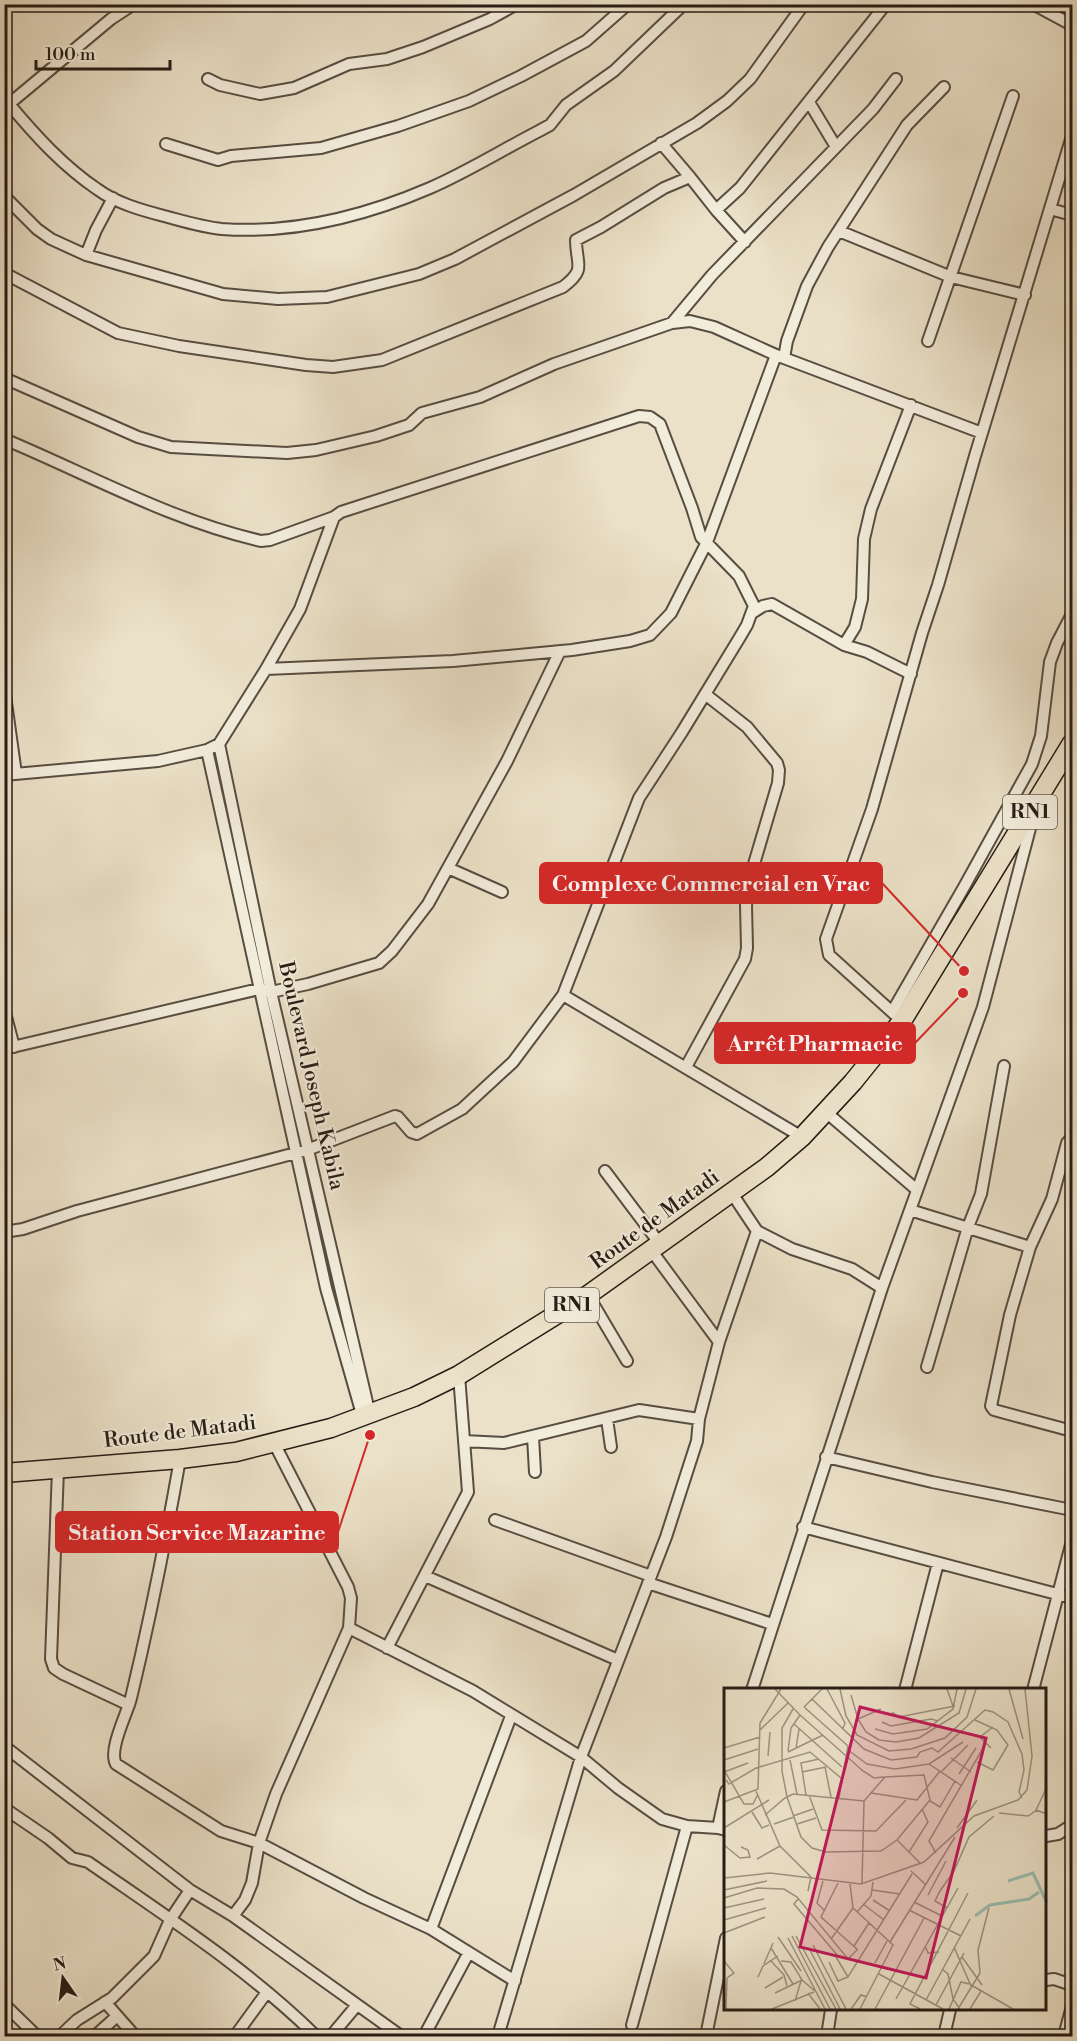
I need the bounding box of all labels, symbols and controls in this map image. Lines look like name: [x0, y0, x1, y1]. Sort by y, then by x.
scale bar: [36, 33, 170, 71]
text: 100 m: [45, 43, 96, 66]
road number: RN1: [1003, 795, 1057, 829]
callout: Complexe Commercial en Vrac: [540, 863, 882, 903]
text: Complexe Commercial en Vrac: [552, 871, 870, 898]
street label: Boulevard Joseph Kabila: [272, 958, 350, 1193]
callout: Arrêt Pharmacie: [715, 1023, 915, 1063]
text: Arrêt Pharmacie: [726, 1031, 903, 1058]
street label: Route de Matadi: [585, 1164, 725, 1276]
road number: RN1: [545, 1288, 599, 1322]
street label: Route de Matadi: [102, 1410, 258, 1454]
callout: Station Service Mazarine: [56, 1512, 338, 1552]
text: Station Service Mazarine: [68, 1520, 326, 1547]
inset map: [724, 1688, 1047, 2011]
north arrow: [33, 1948, 93, 2008]
text: N: [51, 1953, 69, 1976]

